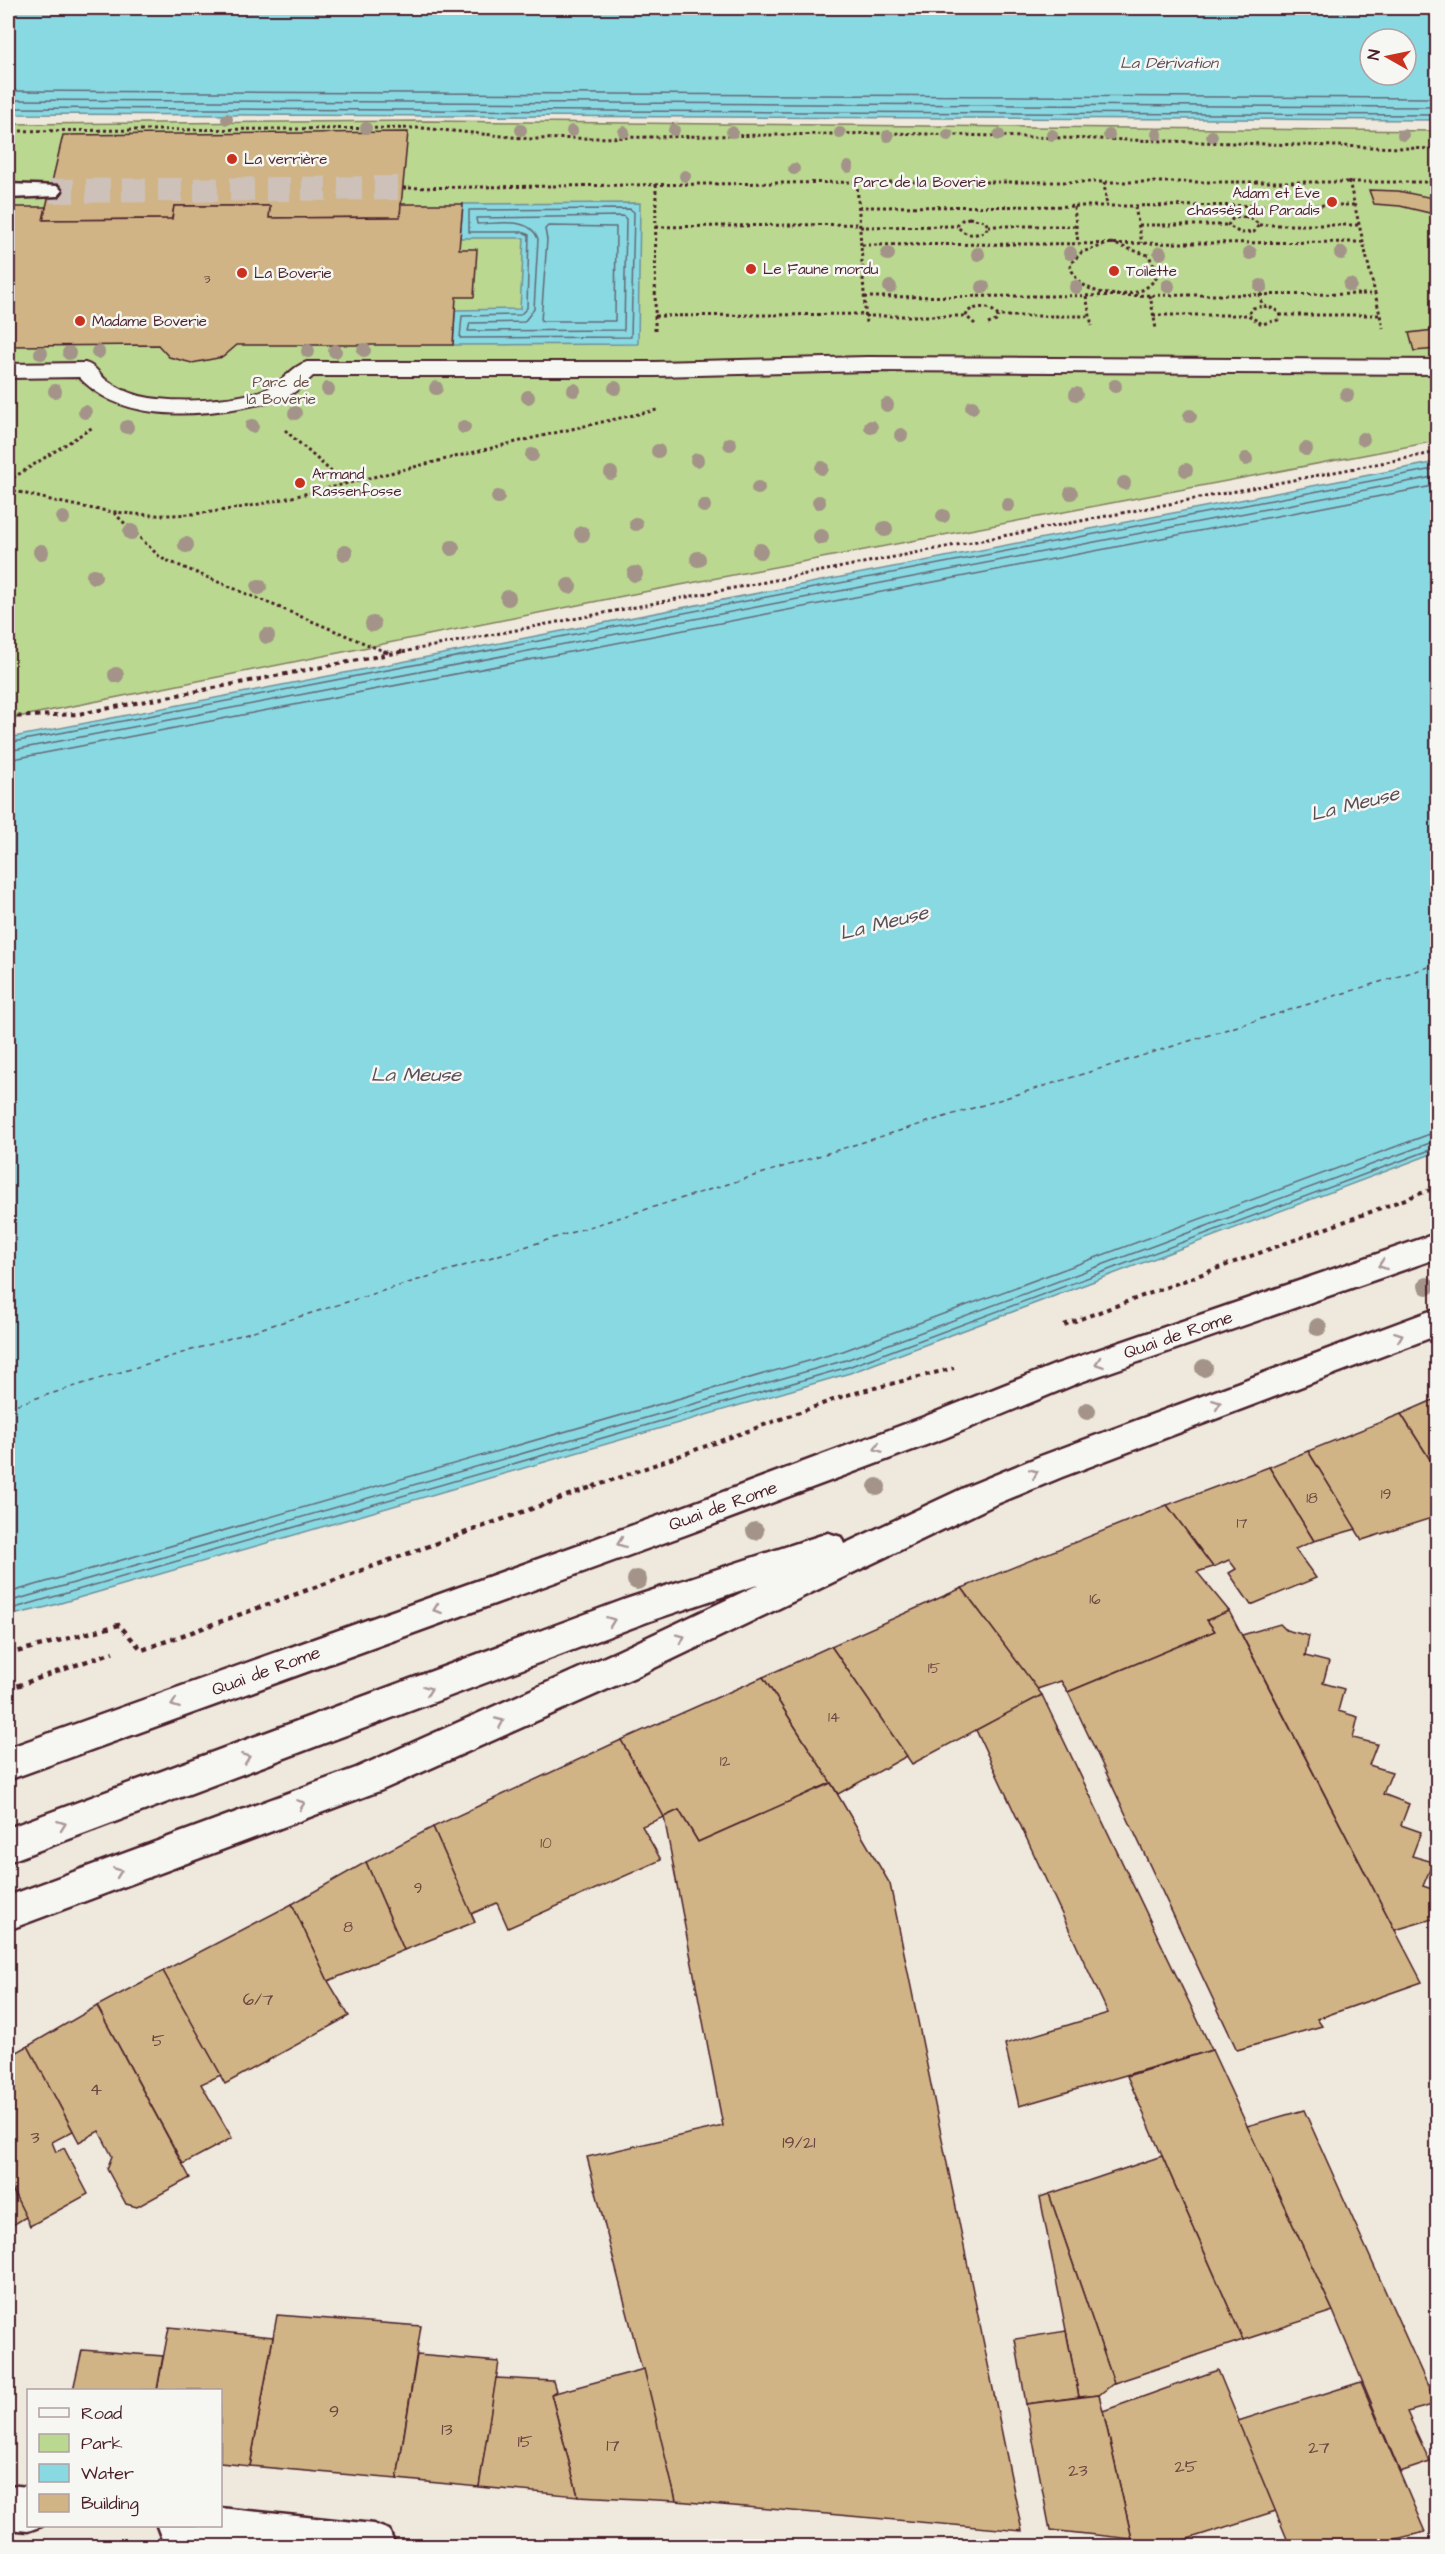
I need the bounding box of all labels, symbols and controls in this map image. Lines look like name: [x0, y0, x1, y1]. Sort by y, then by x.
north arrow: [1358, 27, 1418, 87]
text: N: [1363, 48, 1386, 61]
water label: La Dérivation: [1120, 52, 1220, 74]
place label: La verrière: [244, 149, 327, 170]
marker: La verrière: [225, 152, 239, 166]
street label: Parc de la Boverie: [854, 172, 986, 193]
place label: Adam et Ève chassés du Paradis: [1187, 183, 1320, 221]
marker: Adam et Ève chassés du Paradis: [1325, 195, 1339, 209]
place label: Le Faune mordu: [763, 259, 879, 280]
place label: Toilette: [1126, 261, 1177, 282]
marker: Le Faune mordu: [744, 262, 758, 276]
place label: La Boverie: [254, 263, 332, 284]
marker: Toilette: [1107, 264, 1121, 278]
marker: La Boverie: [235, 266, 249, 280]
house number: 3: [203, 269, 211, 289]
place label: Madame Boverie: [92, 311, 207, 332]
marker: Madame Boverie: [73, 314, 87, 328]
park label: Parc de la Boverie: [246, 372, 316, 410]
place label: Armand Rassenfosse: [312, 464, 402, 502]
marker: Armand Rassenfosse: [293, 476, 307, 490]
water label: La Meuse: [1308, 779, 1403, 829]
water label: La Meuse: [837, 898, 932, 948]
water label: La Meuse: [371, 1061, 462, 1089]
one-way arrow: [1377, 1257, 1388, 1270]
street label: Quai de Rome: [1120, 1305, 1236, 1365]
one-way arrow: [1393, 1330, 1404, 1343]
one-way arrow: [1094, 1355, 1105, 1368]
one-way arrow: [1210, 1399, 1221, 1411]
one-way arrow: [874, 1441, 885, 1453]
one-way arrow: [1028, 1468, 1039, 1480]
street label: Quai de Rome: [665, 1475, 781, 1537]
house number: 19: [1381, 1484, 1391, 1505]
house number: 18: [1306, 1488, 1318, 1509]
house number: 17: [1236, 1513, 1248, 1534]
one-way arrow: [616, 1536, 627, 1549]
house number: 16: [1089, 1589, 1101, 1610]
one-way arrow: [432, 1602, 443, 1615]
one-way arrow: [605, 1616, 616, 1628]
one-way arrow: [675, 1633, 686, 1645]
street label: Quai de Rome: [208, 1640, 324, 1702]
house number: 15: [928, 1658, 941, 1679]
one-way arrow: [422, 1684, 433, 1697]
one-way arrow: [170, 1696, 181, 1709]
house number: 14: [828, 1707, 840, 1728]
one-way arrow: [494, 1717, 505, 1729]
house number: 12: [720, 1751, 731, 1772]
one-way arrow: [240, 1753, 251, 1765]
one-way arrow: [295, 1799, 306, 1811]
one-way arrow: [57, 1819, 67, 1832]
house number: 10: [540, 1833, 552, 1854]
one-way arrow: [112, 1866, 123, 1879]
house number: 9: [414, 1878, 422, 1899]
house number: 8: [343, 1917, 353, 1938]
house number: 6/7: [243, 1987, 273, 2012]
house number: 5: [152, 2028, 165, 2053]
house number: 4: [90, 2077, 102, 2102]
house number: 3: [30, 2125, 40, 2150]
house number: 19/21: [782, 2130, 816, 2155]
legend: [27, 2389, 222, 2527]
house number: 9: [329, 2399, 339, 2424]
text: Road: [81, 2401, 122, 2426]
house number: 13: [441, 2417, 453, 2442]
house number: 15: [517, 2429, 533, 2454]
text: Park: [81, 2431, 123, 2456]
house number: 17: [606, 2433, 620, 2458]
house number: 27: [1308, 2435, 1330, 2460]
house number: 25: [1174, 2454, 1198, 2479]
house number: 23: [1068, 2458, 1088, 2483]
text: Water: [81, 2461, 134, 2486]
text: Building: [81, 2491, 139, 2517]

